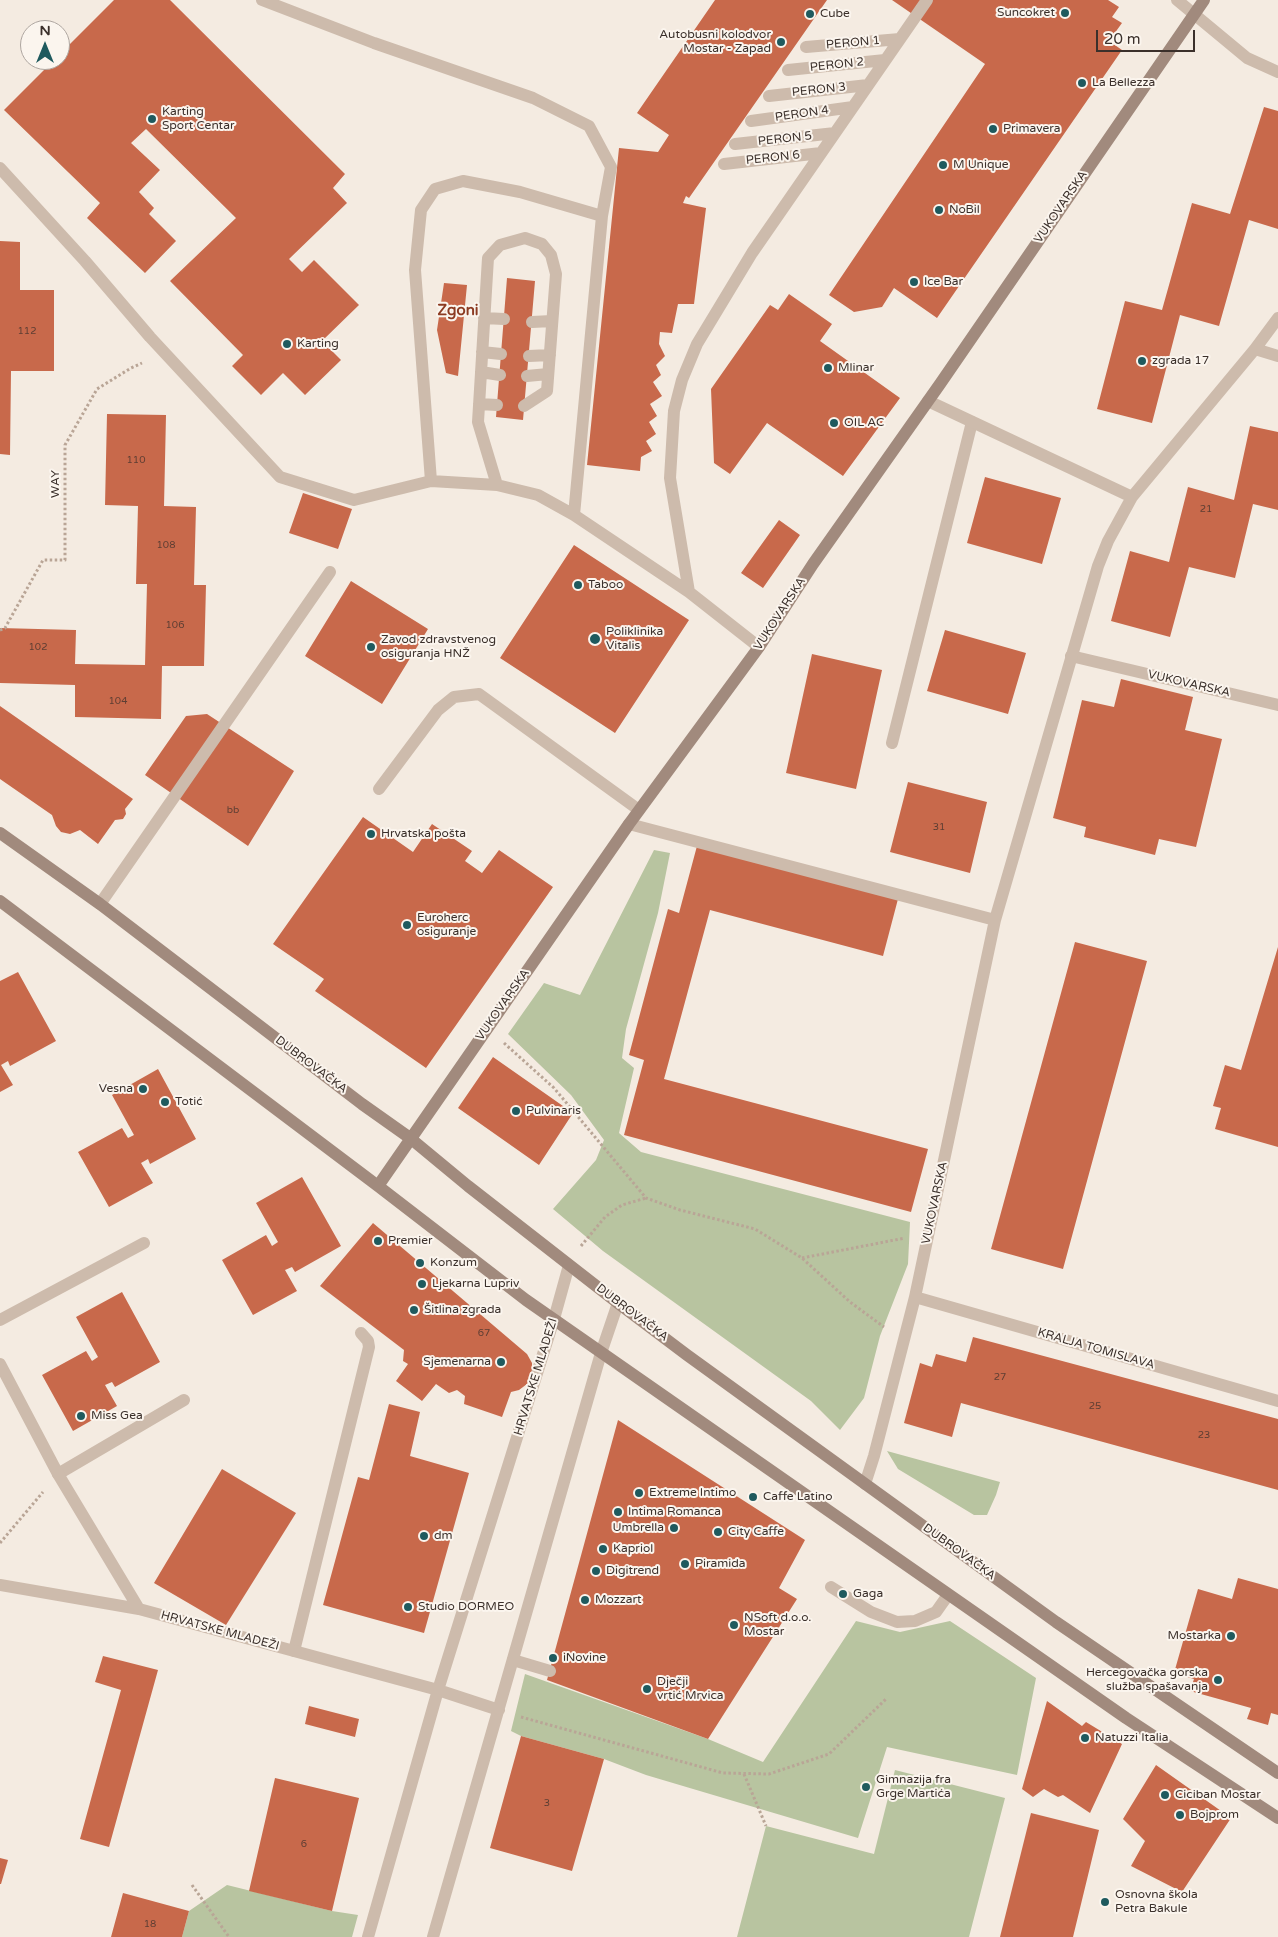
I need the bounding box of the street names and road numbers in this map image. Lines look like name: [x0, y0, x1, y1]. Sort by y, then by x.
street label: PERON 1: [825, 33, 881, 53]
street label: PERON 2: [809, 55, 865, 75]
street label: PERON 3: [791, 80, 847, 100]
street label: PERON 4: [774, 103, 830, 125]
street label: PERON 5: [757, 129, 813, 149]
street label: PERON 6: [745, 148, 801, 168]
street label: VUKOVARSKA: [1032, 168, 1090, 246]
street label: WAY: [49, 470, 63, 498]
street label: VUKOVARSKA: [751, 575, 809, 653]
street label: VUKOVARSKA: [1146, 668, 1232, 700]
street label: VUKOVARSKA: [473, 966, 533, 1044]
street label: DUBROVAČKA: [272, 1033, 350, 1097]
street label: VUKOVARSKA: [919, 1160, 951, 1246]
street label: DUBROVAČKA: [593, 1281, 671, 1345]
street label: HRVATSKE MLADEŽI: [511, 1317, 561, 1437]
street label: KRALJA TOMISLAVA: [1036, 1325, 1156, 1373]
street label: DUBROVAČKA: [920, 1521, 998, 1583]
street label: HRVATSKE MLADEŽI: [159, 1608, 281, 1654]

